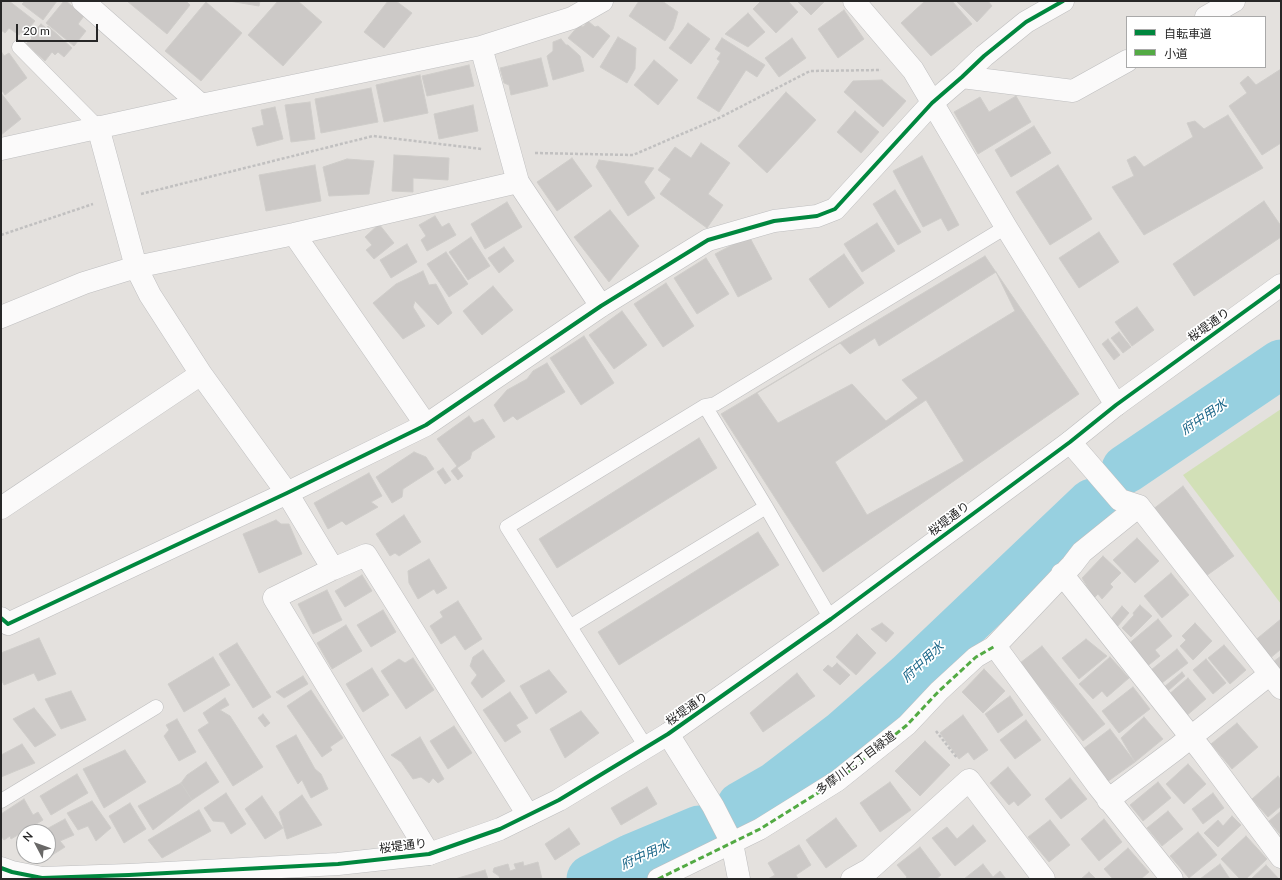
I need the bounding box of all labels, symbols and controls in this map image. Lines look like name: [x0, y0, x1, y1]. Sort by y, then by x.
scale bar: [18, 16, 100, 42]
legend: [1126, 16, 1266, 68]
text: 20 m: [23, 23, 50, 38]
text: 自転車道: [1164, 26, 1212, 41]
text: 小道: [1164, 46, 1188, 61]
street label: 桜堤通り: [1185, 305, 1233, 345]
water label: 府中用水: [1178, 396, 1230, 438]
street label: 桜堤通り: [925, 499, 973, 539]
water label: 府中用水: [899, 639, 947, 685]
street label: 桜堤通り: [663, 689, 711, 729]
street label: 多摩川七丁目緑道: [813, 728, 899, 798]
north arrow: [16, 824, 56, 864]
text: N: [20, 829, 35, 844]
street label: 桜堤通り: [378, 836, 428, 856]
water label: 府中用水: [618, 837, 672, 873]

